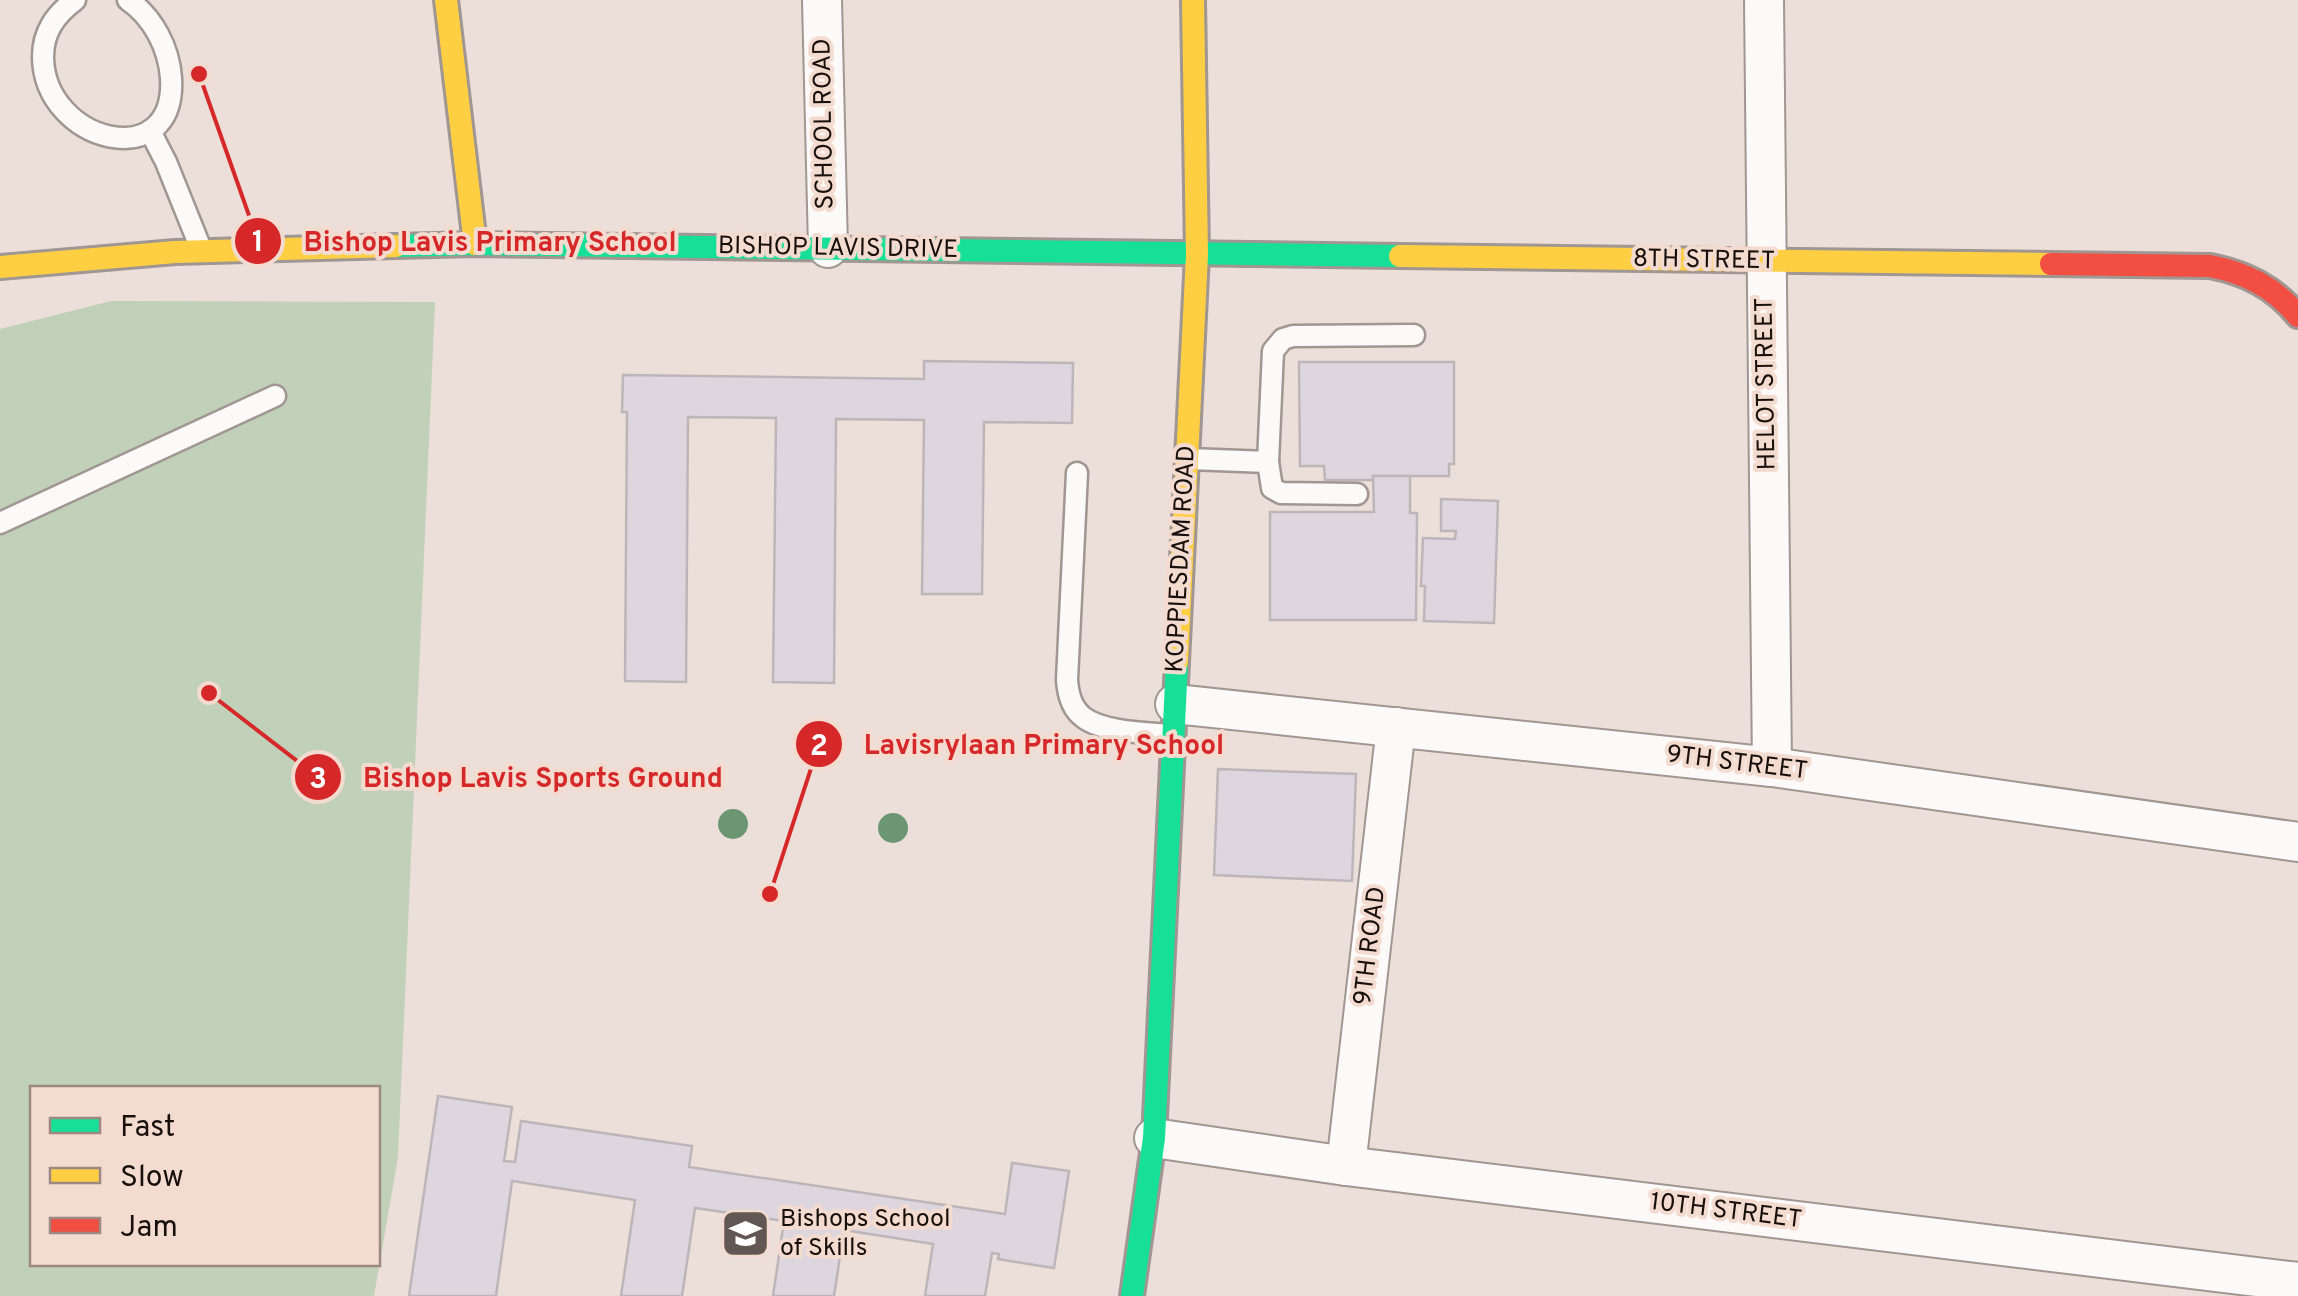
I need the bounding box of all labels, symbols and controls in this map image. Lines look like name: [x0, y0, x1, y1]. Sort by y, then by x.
street label: SCHOOL ROAD: [808, 38, 842, 210]
callout: Bishop Lavis Primary School: [233, 212, 696, 270]
text: 1: [252, 225, 264, 262]
text: Bishop Lavis Primary School: [303, 226, 677, 262]
street label: BISHOP LAVIS DRIVE: [718, 231, 958, 267]
street label: 8TH STREET: [1633, 244, 1775, 278]
street label: HELOT STREET: [1749, 297, 1785, 471]
street label: KOPPIESDAM ROAD: [1160, 445, 1204, 673]
callout: Lavisrylaan Primary School: [794, 715, 1244, 773]
text: 2: [810, 729, 828, 766]
text: Lavisrylaan Primary School: [864, 729, 1224, 765]
street label: 9TH STREET: [1665, 739, 1809, 789]
callout: Bishop Lavis Sports Ground: [293, 748, 743, 806]
text: 3: [309, 762, 327, 799]
text: Bishop Lavis Sports Ground: [363, 762, 723, 798]
street label: 9TH ROAD: [1348, 885, 1394, 1007]
legend: [30, 1086, 380, 1266]
text: Fast: [120, 1110, 175, 1147]
text: Slow: [120, 1160, 184, 1197]
street label: 10TH STREET: [1648, 1187, 1804, 1237]
place label: Bishops School of Skills: [780, 1204, 951, 1265]
school or university icon: Bishops School of Skills: [719, 1208, 771, 1260]
text: Jam: [120, 1210, 178, 1247]

